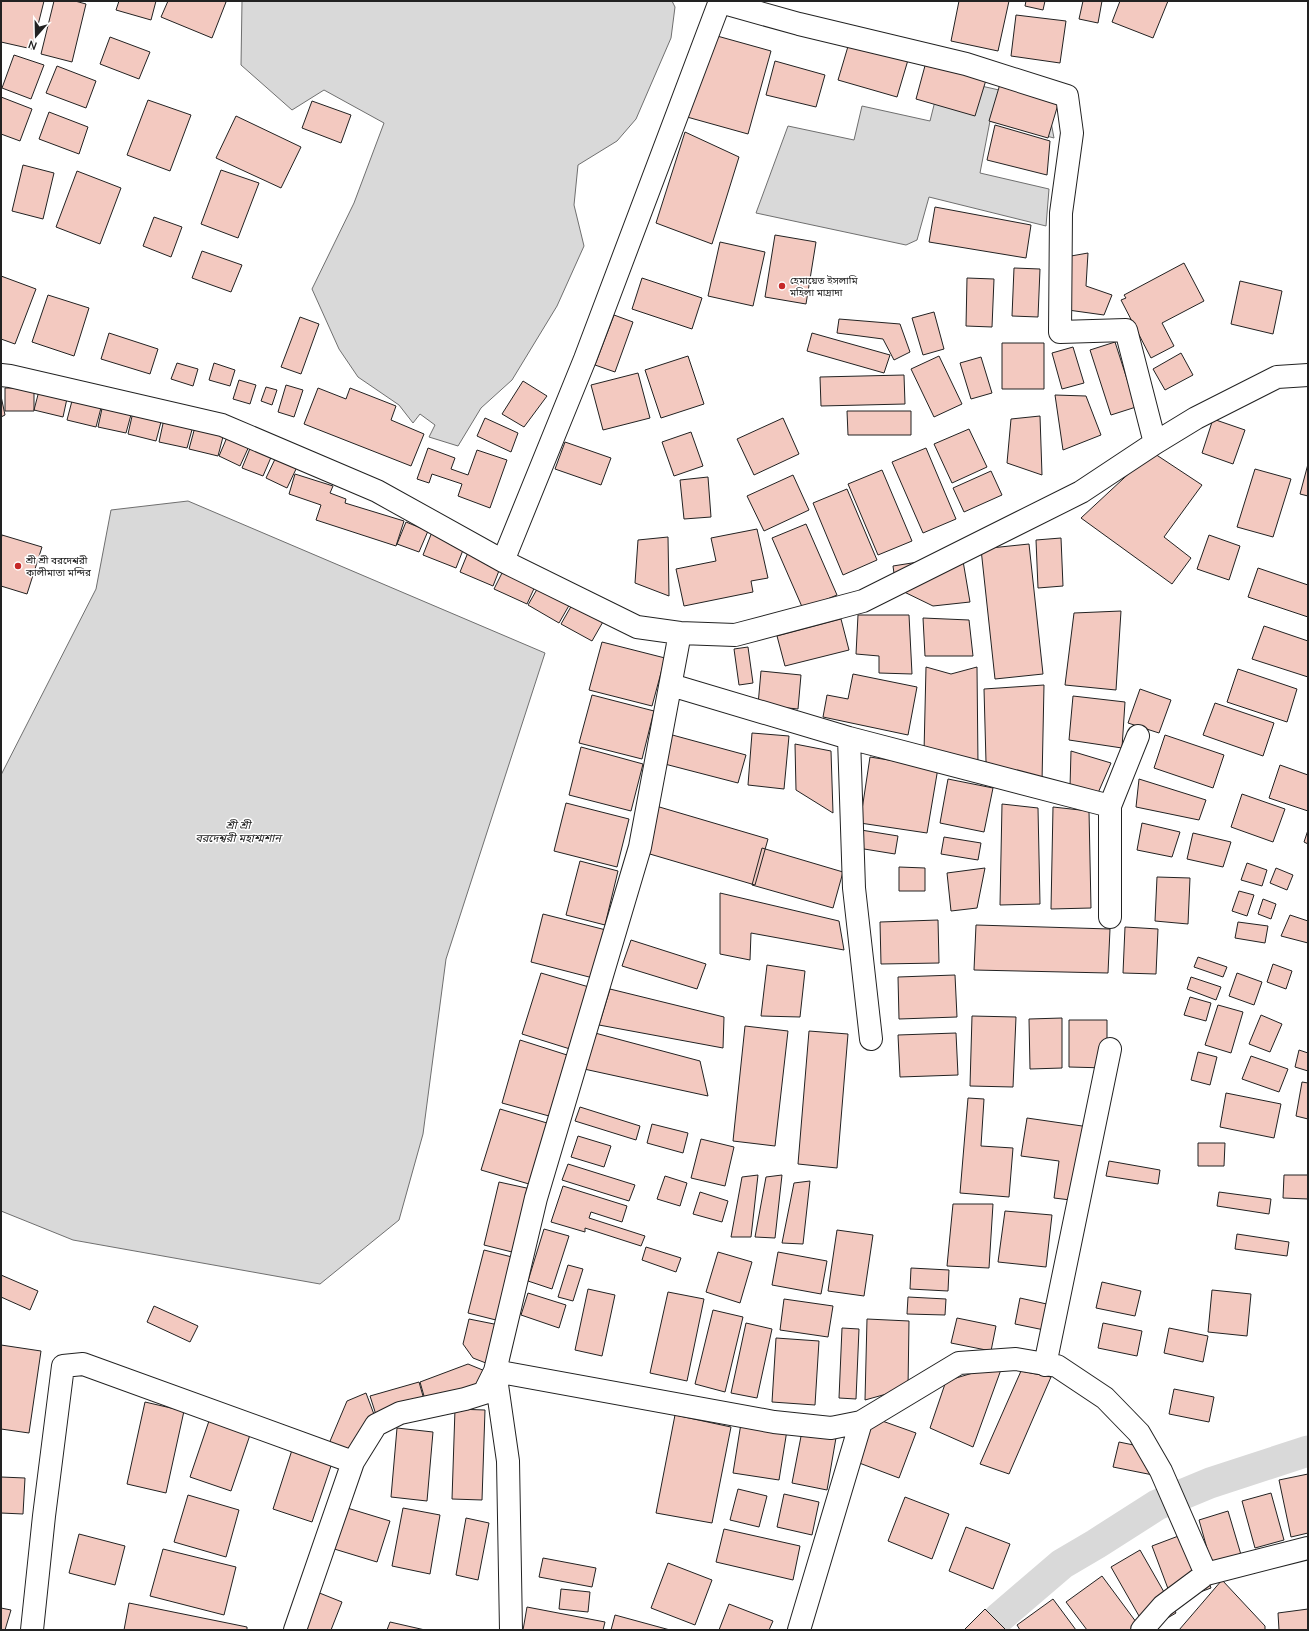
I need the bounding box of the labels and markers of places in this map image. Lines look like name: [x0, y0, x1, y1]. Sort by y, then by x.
place label: হেমায়েত ইসলামি মহিলা মাদ্রাদা: [789, 274, 858, 300]
marker: হেমায়েত ইসলামি মহিলা মাদ্রাদা: [777, 281, 787, 291]
place label: শ্রী শ্রী বরদেশ্বরী কালীমাতা মন্দির: [25, 554, 92, 580]
marker: শ্রী শ্রী বরদেশ্বরী কালীমাতা মন্দির: [13, 561, 23, 571]

